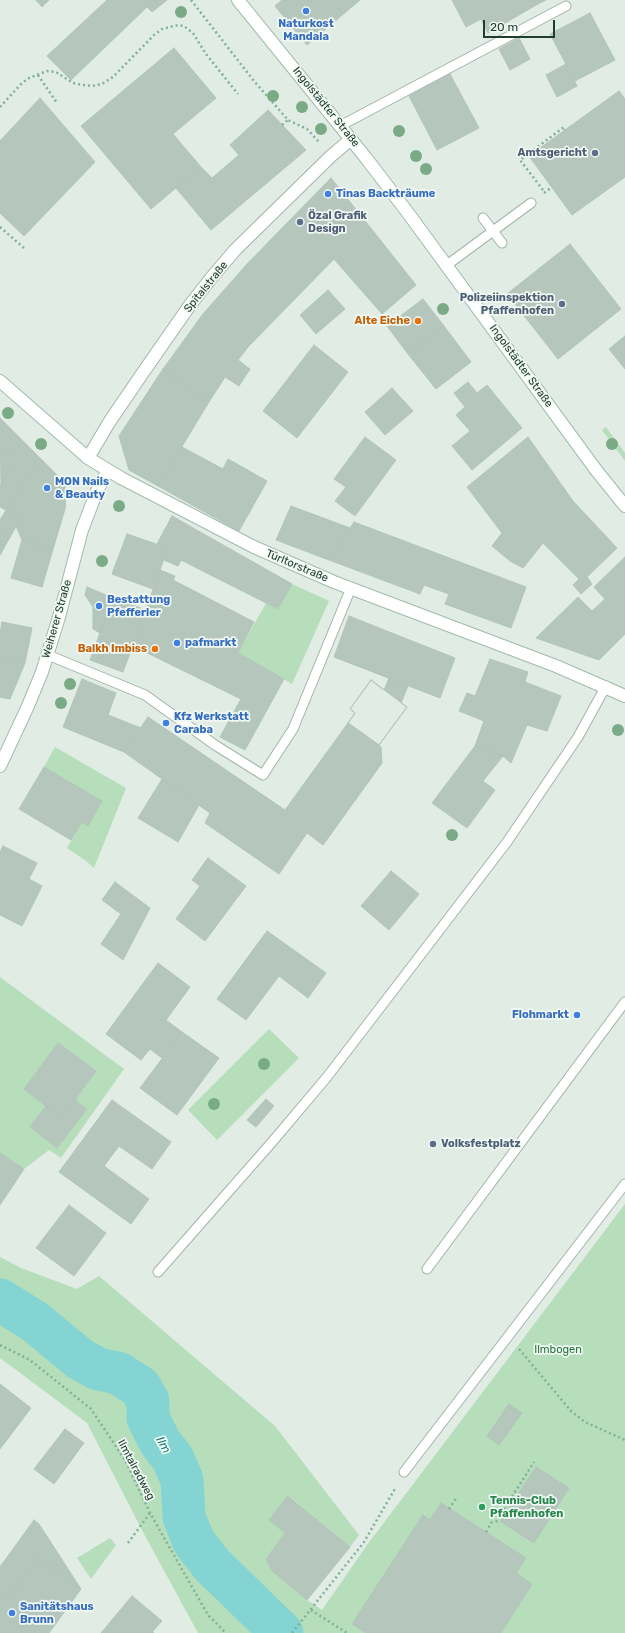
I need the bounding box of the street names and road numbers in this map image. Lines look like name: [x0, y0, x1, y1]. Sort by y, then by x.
street label: Ingolstädter Straße: [290, 64, 362, 150]
street label: Spitalstraße: [181, 259, 231, 315]
street label: Ingolstädter Straße: [487, 322, 555, 410]
street label: Türltorstraße: [264, 547, 330, 585]
street label: Weiherer Straße: [39, 578, 75, 660]
street label: Ilmtalradweg: [115, 1438, 157, 1502]

